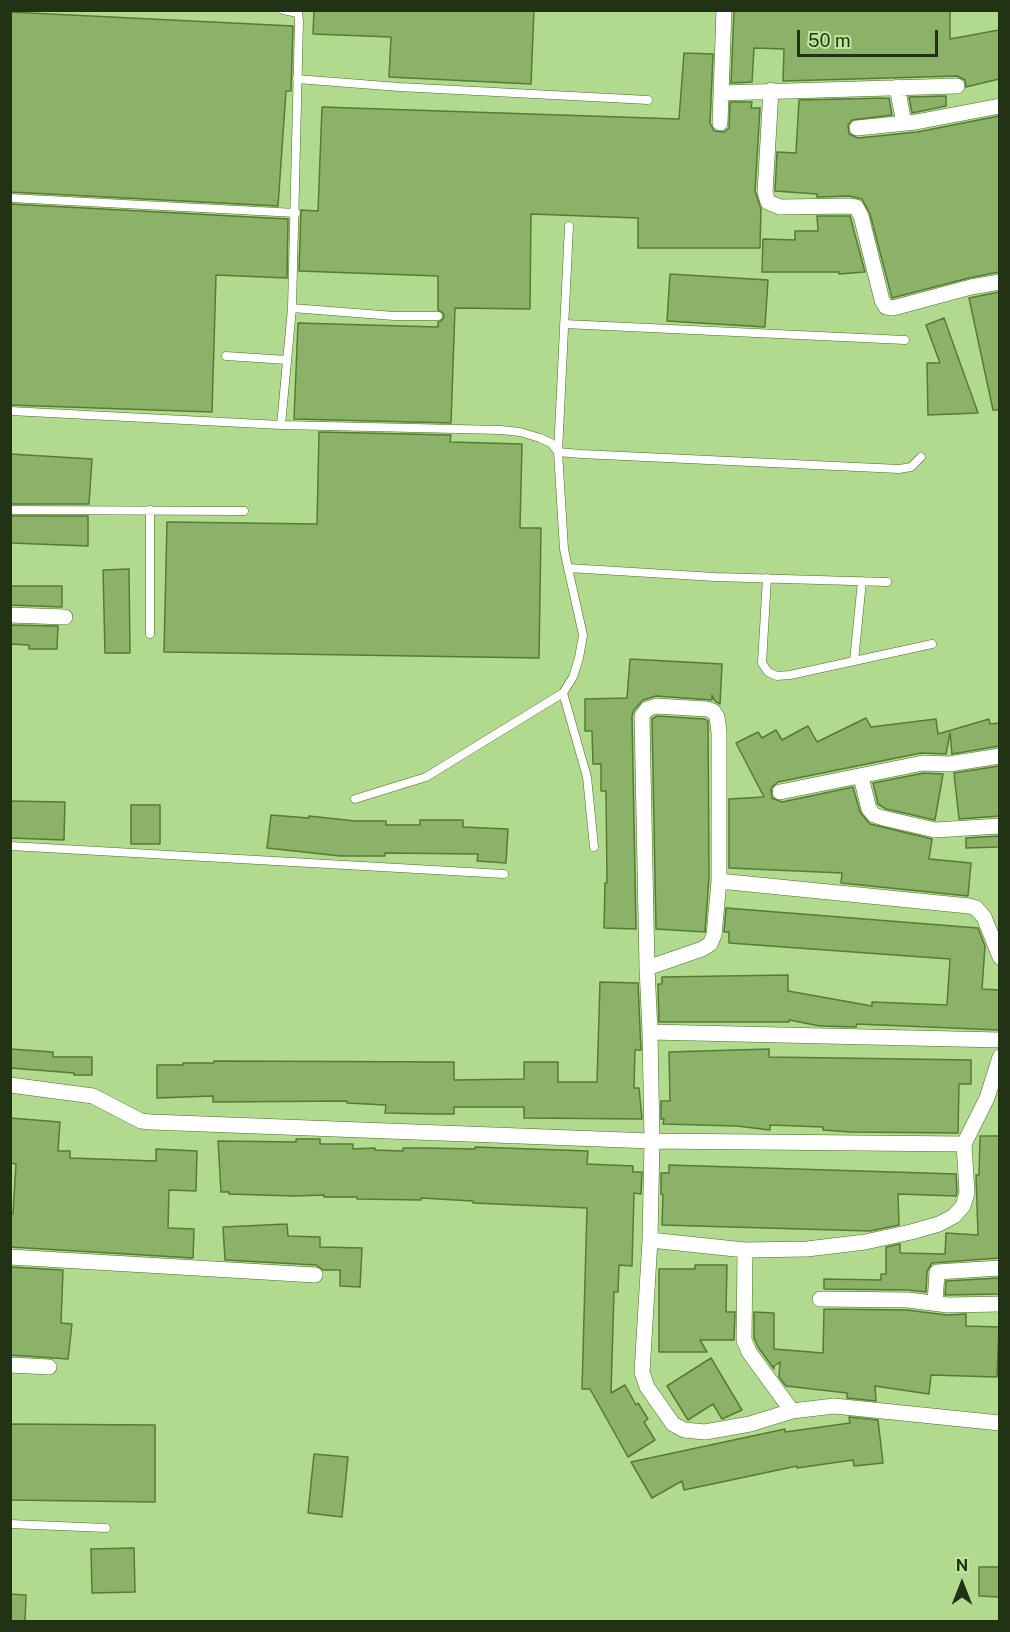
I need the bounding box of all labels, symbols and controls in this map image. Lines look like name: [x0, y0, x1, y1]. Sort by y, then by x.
scale bar: [800, 18, 941, 56]
text: 50 m: [808, 30, 851, 51]
north arrow: [932, 1554, 992, 1614]
text: N: [956, 1556, 968, 1575]

